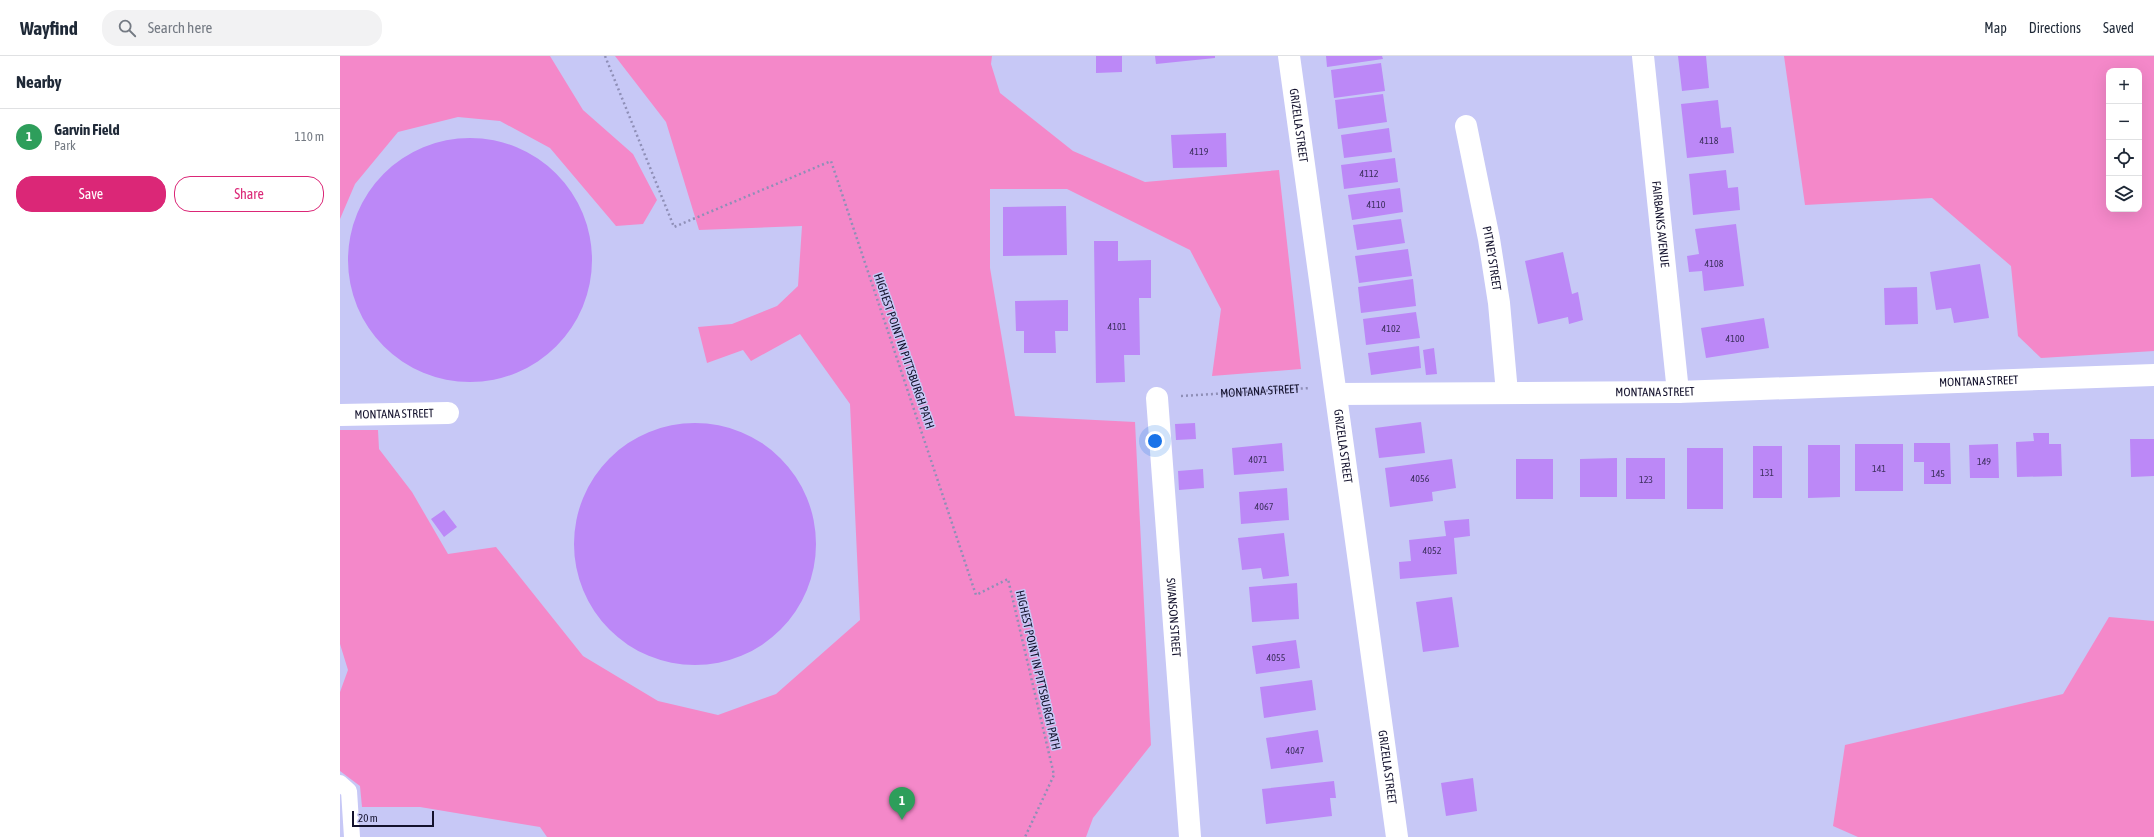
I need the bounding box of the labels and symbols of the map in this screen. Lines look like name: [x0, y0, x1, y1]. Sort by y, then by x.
street label: GRIZELLA STREET: [1287, 87, 1311, 164]
house number: 4118: [1700, 135, 1719, 146]
house number: 4119: [1190, 146, 1209, 157]
house number: 4112: [1360, 168, 1379, 179]
street label: FAIRBANKS AVENUE: [1649, 180, 1672, 268]
house number: 4110: [1367, 199, 1386, 210]
street label: PITNEY STREET: [1480, 225, 1504, 293]
house number: 4108: [1705, 258, 1724, 269]
street label: HIGHEST POINT IN PITTSBURGH PATH: [871, 271, 937, 431]
house number: 4101: [1108, 321, 1127, 332]
house number: 4102: [1382, 323, 1401, 334]
house number: 4100: [1726, 333, 1745, 344]
street label: MONTANA STREET: [1939, 373, 2019, 390]
street label: MONTANA STREET: [1220, 382, 1301, 401]
street label: MONTANA STREET: [1615, 384, 1696, 399]
street label: MONTANA STREET: [354, 406, 435, 422]
street label: GRIZELLA STREET: [1331, 408, 1355, 485]
your location: [1145, 431, 1165, 451]
house number: 4071: [1249, 454, 1268, 465]
house number: 149: [1977, 456, 1991, 467]
house number: 141: [1872, 463, 1886, 474]
house number: 131: [1760, 467, 1774, 478]
house number: 145: [1931, 468, 1945, 479]
house number: 4056: [1411, 473, 1430, 484]
house number: 123: [1639, 474, 1653, 485]
house number: 4067: [1255, 501, 1274, 512]
house number: 4052: [1423, 545, 1442, 556]
street label: SWANSON STREET: [1164, 577, 1183, 658]
street label: HIGHEST POINT IN PITTSBURGH PATH: [1013, 589, 1063, 751]
house number: 4055: [1267, 652, 1286, 663]
street label: GRIZELLA STREET: [1375, 729, 1400, 806]
house number: 4047: [1286, 745, 1305, 756]
pin: 1: [889, 787, 915, 820]
scale bar: [352, 809, 434, 828]

